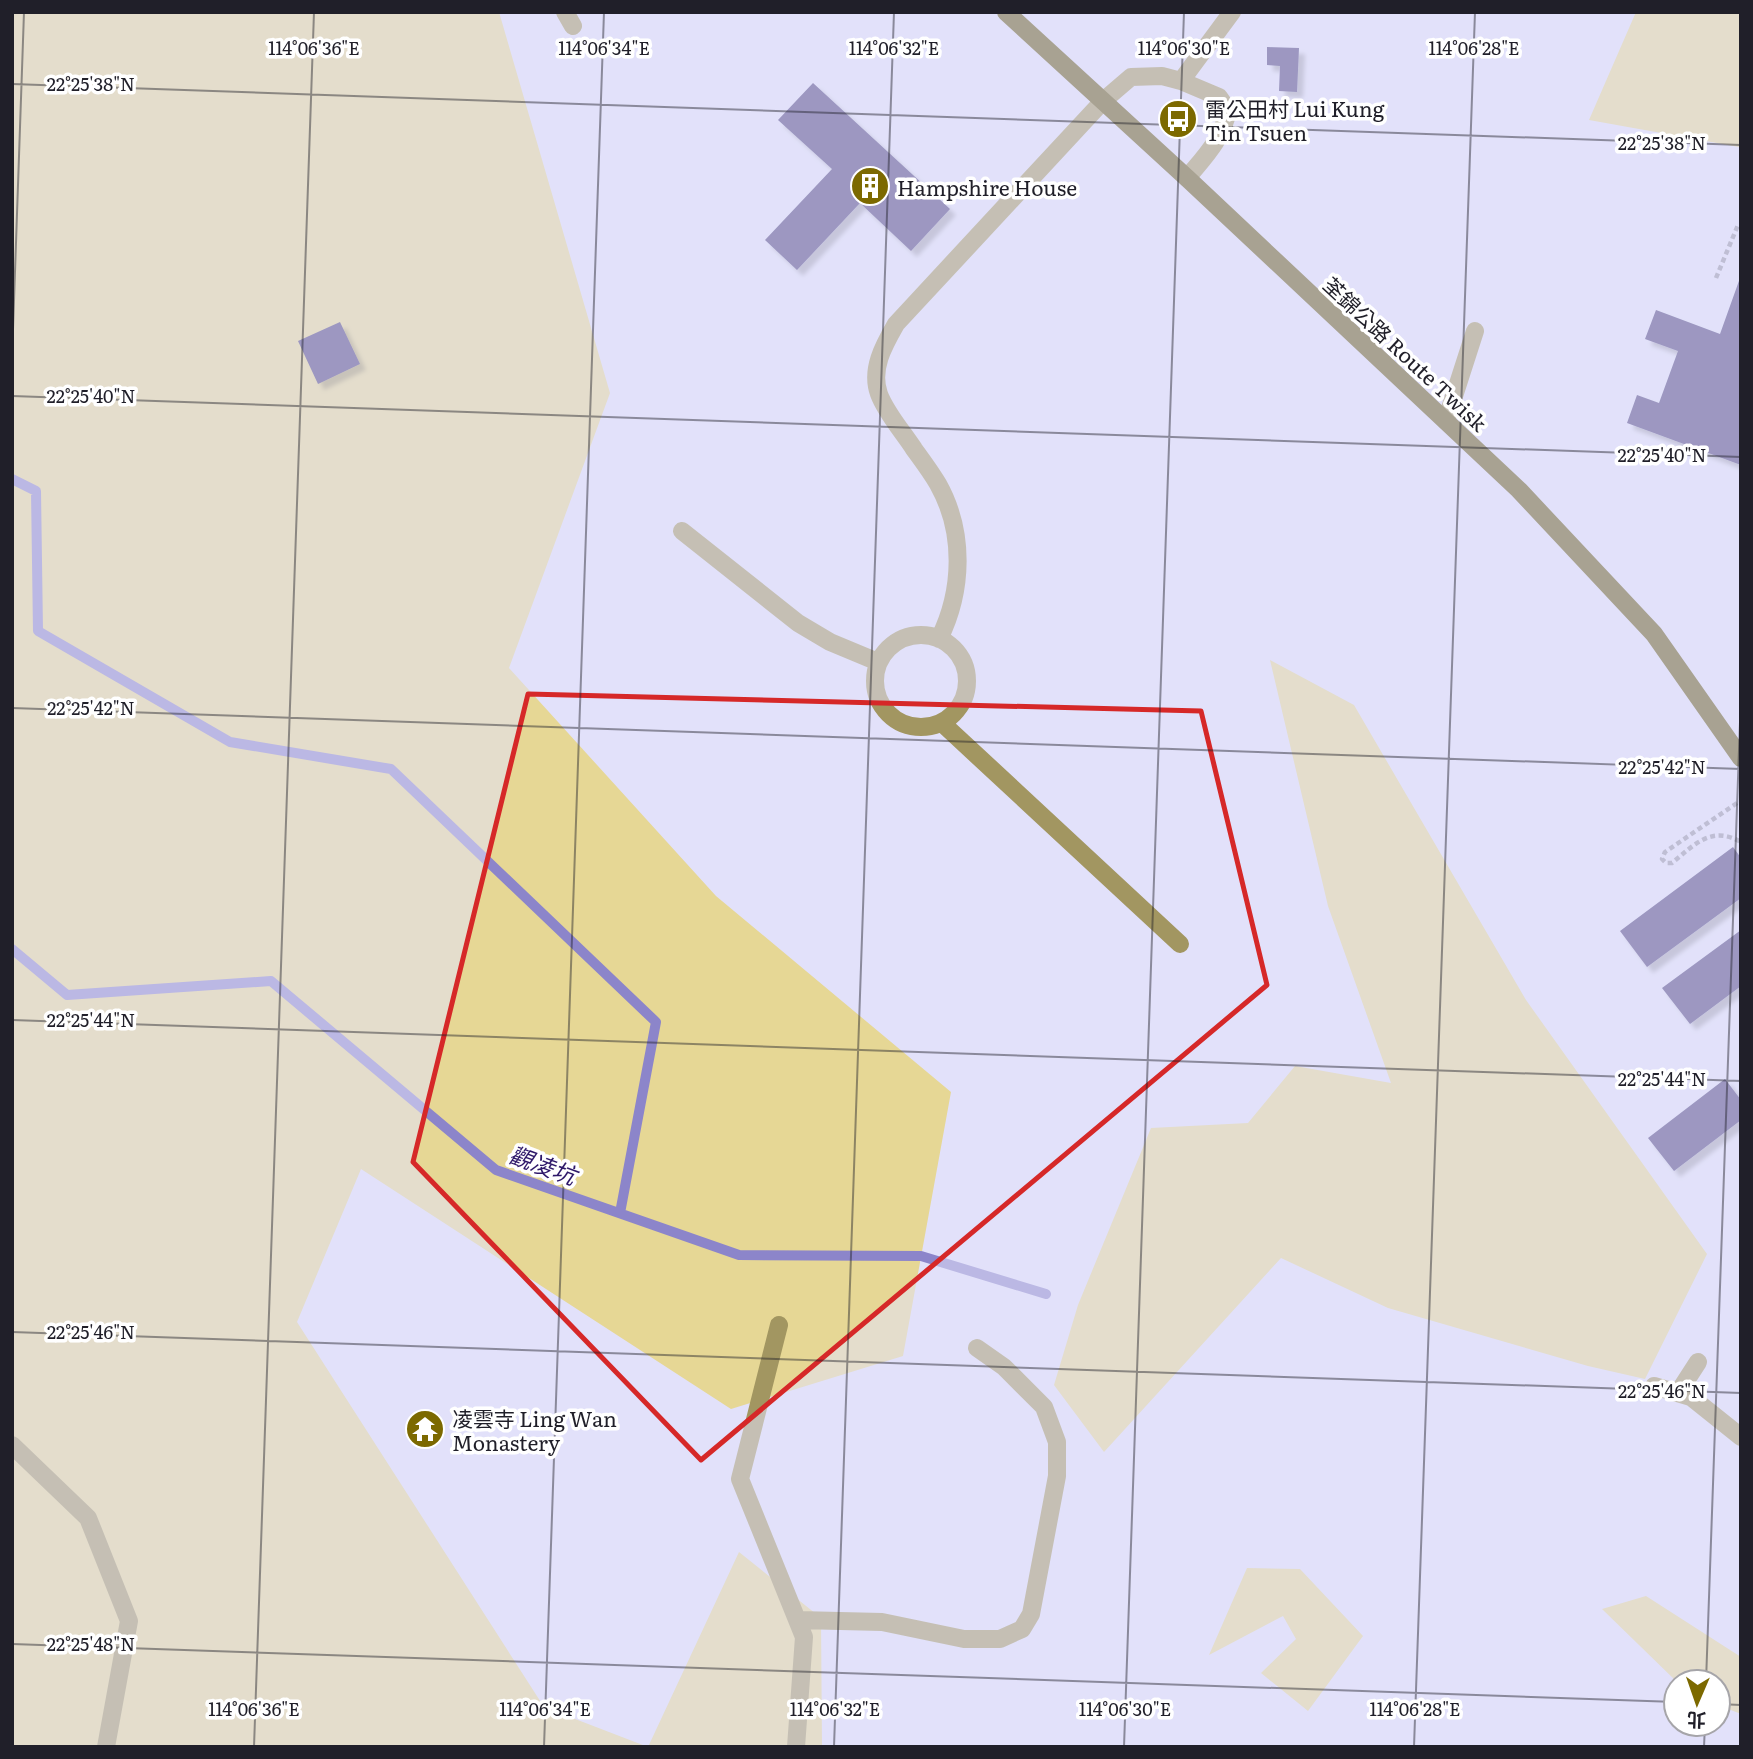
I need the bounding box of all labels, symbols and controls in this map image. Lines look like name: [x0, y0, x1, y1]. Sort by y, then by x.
text: 114°06'36"E: [268, 34, 360, 61]
text: 114°06'34"E: [558, 34, 650, 61]
text: 114°06'32"E: [849, 34, 939, 61]
text: 114°06'30"E: [1138, 34, 1230, 61]
text: 114°06'28"E: [1428, 34, 1520, 61]
text: 22°25'38"N: [47, 70, 135, 97]
place label: 雷公田村 Lui Kung Tin Tsuen: [1205, 92, 1385, 147]
bus stop icon: 雷公田村 Lui Kung Tin Tsuen: [1157, 98, 1199, 140]
text: 22°25'38"N: [1618, 129, 1706, 156]
building icon: Hampshire House: [849, 165, 891, 207]
place label: Hampshire House: [897, 171, 1077, 202]
street label: 荃錦公路 Route Twisk: [1317, 269, 1495, 437]
text: 22°25'40"N: [47, 382, 135, 409]
text: 22°25'40"N: [1618, 441, 1706, 468]
text: 22°25'42"N: [47, 694, 135, 721]
text: 22°25'42"N: [1618, 753, 1706, 780]
text: 22°25'44"N: [47, 1006, 135, 1033]
text: 22°25'44"N: [1618, 1065, 1706, 1092]
water label: 觀凌坑: [505, 1136, 584, 1193]
text: 22°25'46"N: [47, 1318, 135, 1345]
text: 22°25'46"N: [1618, 1377, 1706, 1404]
place label: 凌雲寺 Ling Wan Monastery: [452, 1402, 617, 1457]
temple icon: 凌雲寺 Ling Wan Monastery: [404, 1408, 446, 1450]
text: 22°25'48"N: [47, 1630, 135, 1657]
north arrow: [1662, 1668, 1732, 1738]
text: 114°06'36"E: [208, 1695, 300, 1722]
text: 114°06'34"E: [499, 1695, 591, 1722]
text: 114°06'32"E: [790, 1695, 880, 1722]
text: 114°06'30"E: [1079, 1695, 1171, 1722]
text: 114°06'28"E: [1369, 1695, 1461, 1722]
text: 北: [1686, 1707, 1706, 1735]

